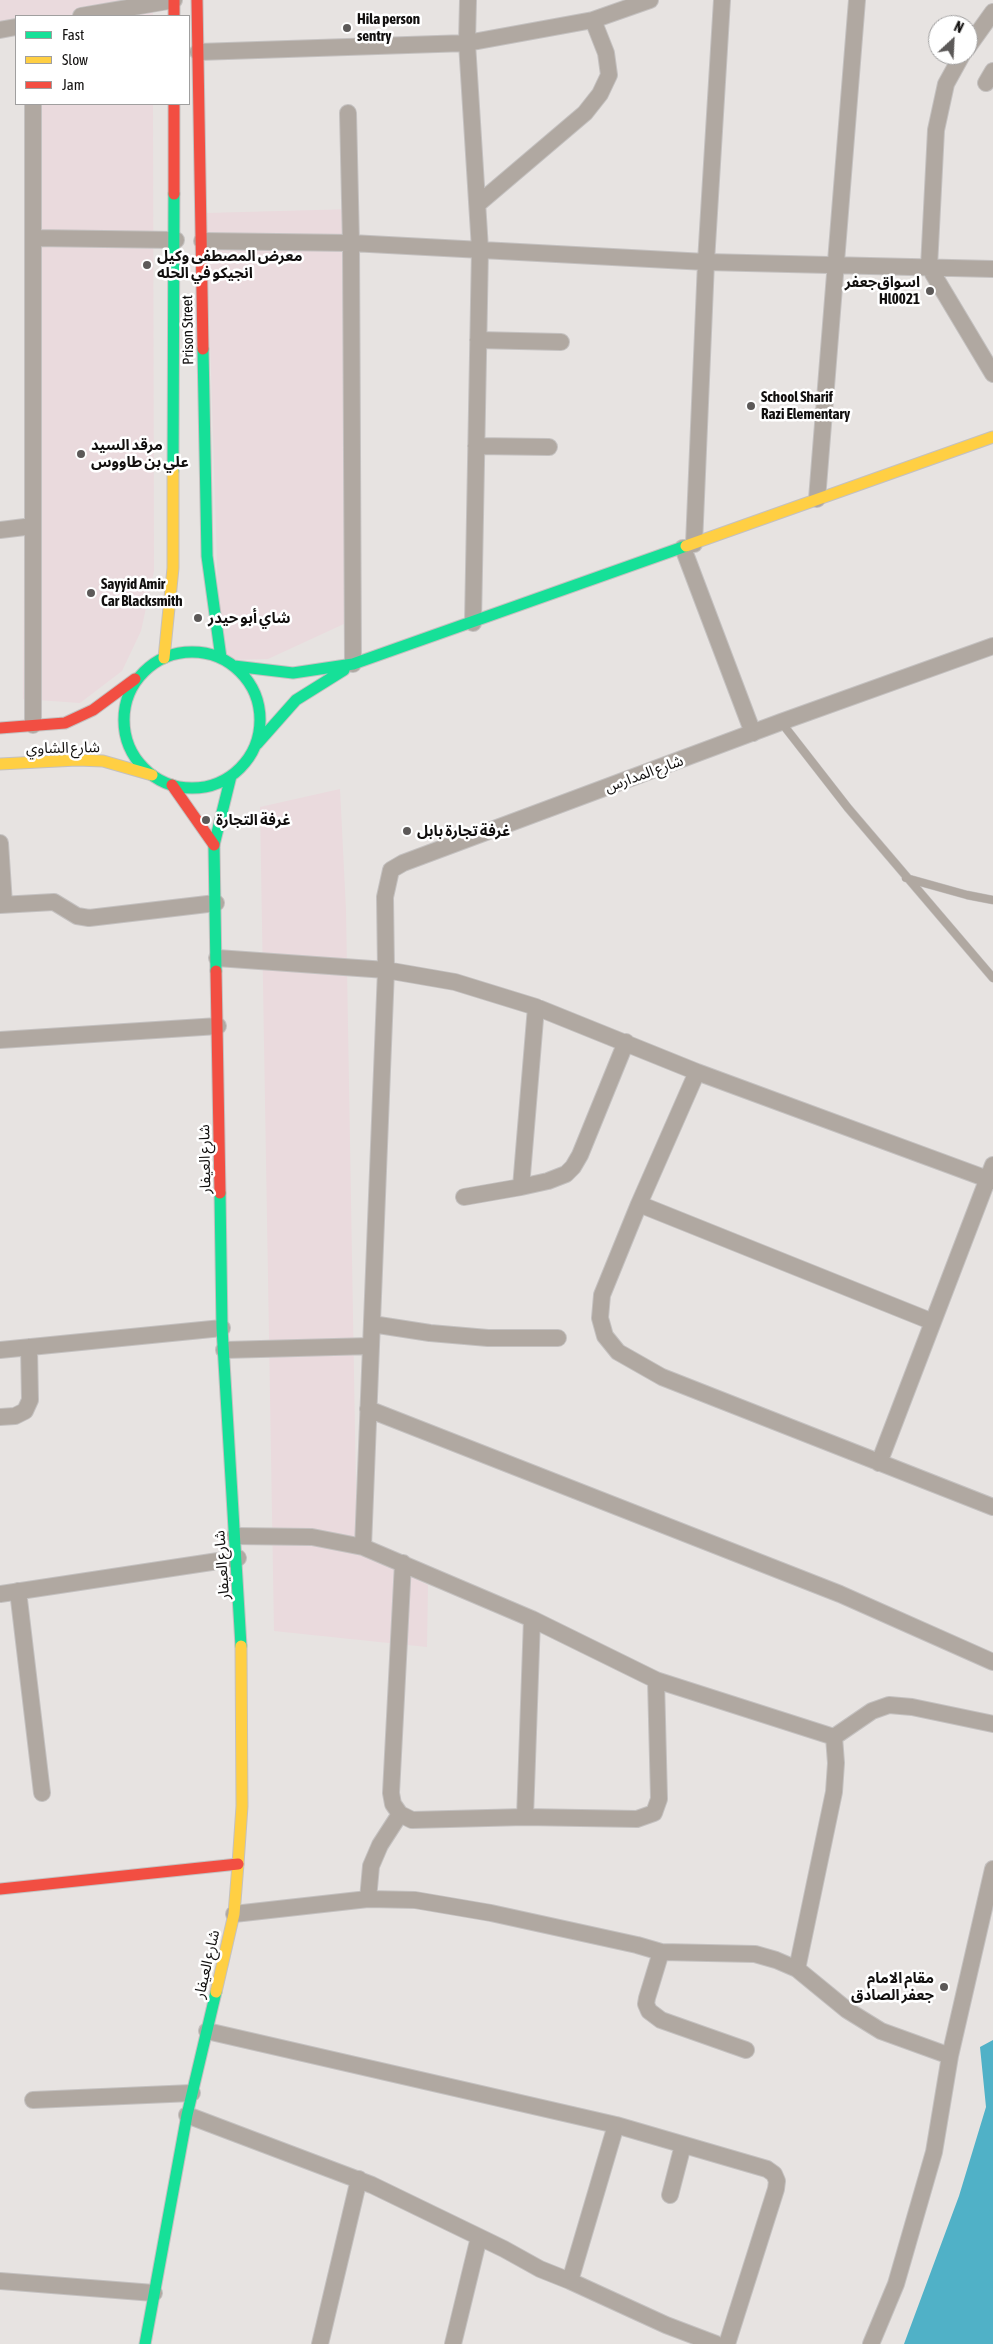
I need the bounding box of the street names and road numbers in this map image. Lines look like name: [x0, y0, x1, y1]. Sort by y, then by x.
street label: Prison Street: [178, 295, 198, 365]
street label: شارع الشاوي: [26, 738, 100, 758]
street label: شارع المدارس: [602, 751, 686, 797]
street label: شارع العيفار: [195, 1124, 215, 1194]
street label: شارع العيفار: [211, 1530, 233, 1600]
street label: شارع العيفار: [190, 1928, 224, 2000]

